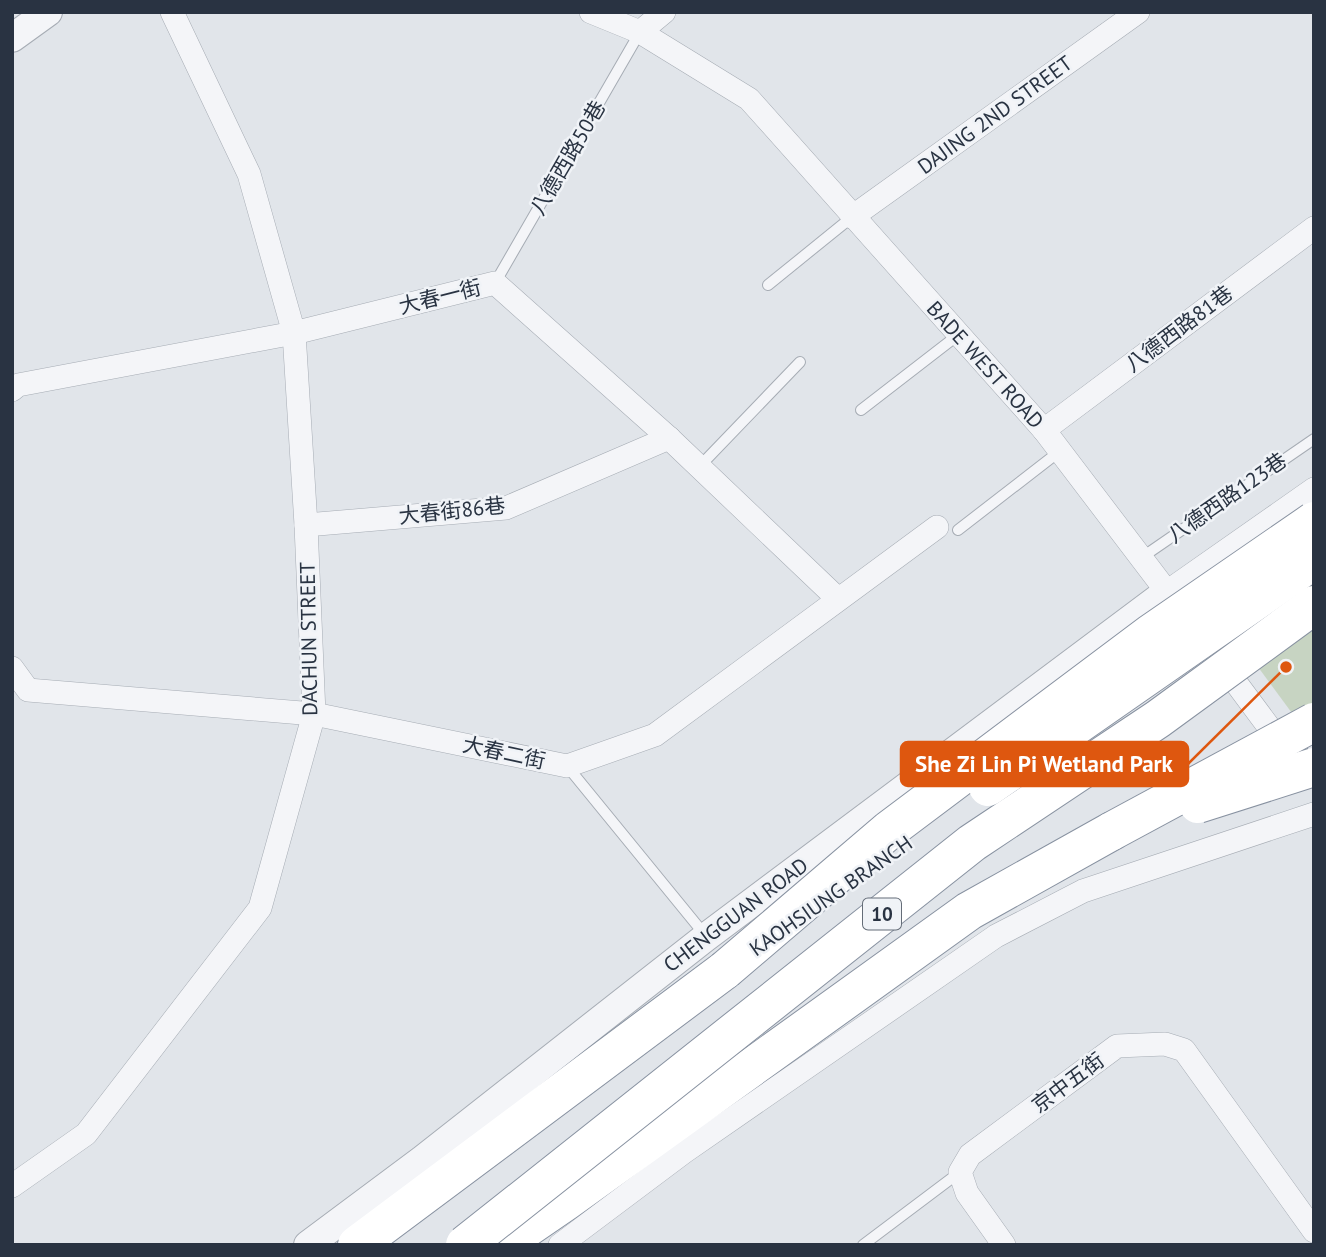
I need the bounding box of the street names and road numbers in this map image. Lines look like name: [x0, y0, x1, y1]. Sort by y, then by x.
street label: DAJING 2ND STREET: [912, 49, 1078, 180]
street label: 八德西路50巷: [524, 96, 611, 220]
street label: 大春一街: [396, 273, 484, 320]
street label: 八德西路81巷: [1120, 279, 1238, 378]
street label: BADE WEST ROAD: [921, 295, 1050, 434]
street label: 八德西路123巷: [1162, 447, 1292, 549]
street label: 大春街86巷: [397, 491, 507, 530]
street label: DACHUN STREET: [294, 561, 323, 716]
street label: 大春二街: [460, 731, 548, 774]
street label: KAOHSIUNG BRANCH: [744, 829, 917, 962]
street label: CHENGGUAN ROAD: [658, 851, 813, 978]
road number: 10: [863, 898, 901, 930]
street label: 京中五街: [1026, 1047, 1109, 1119]

